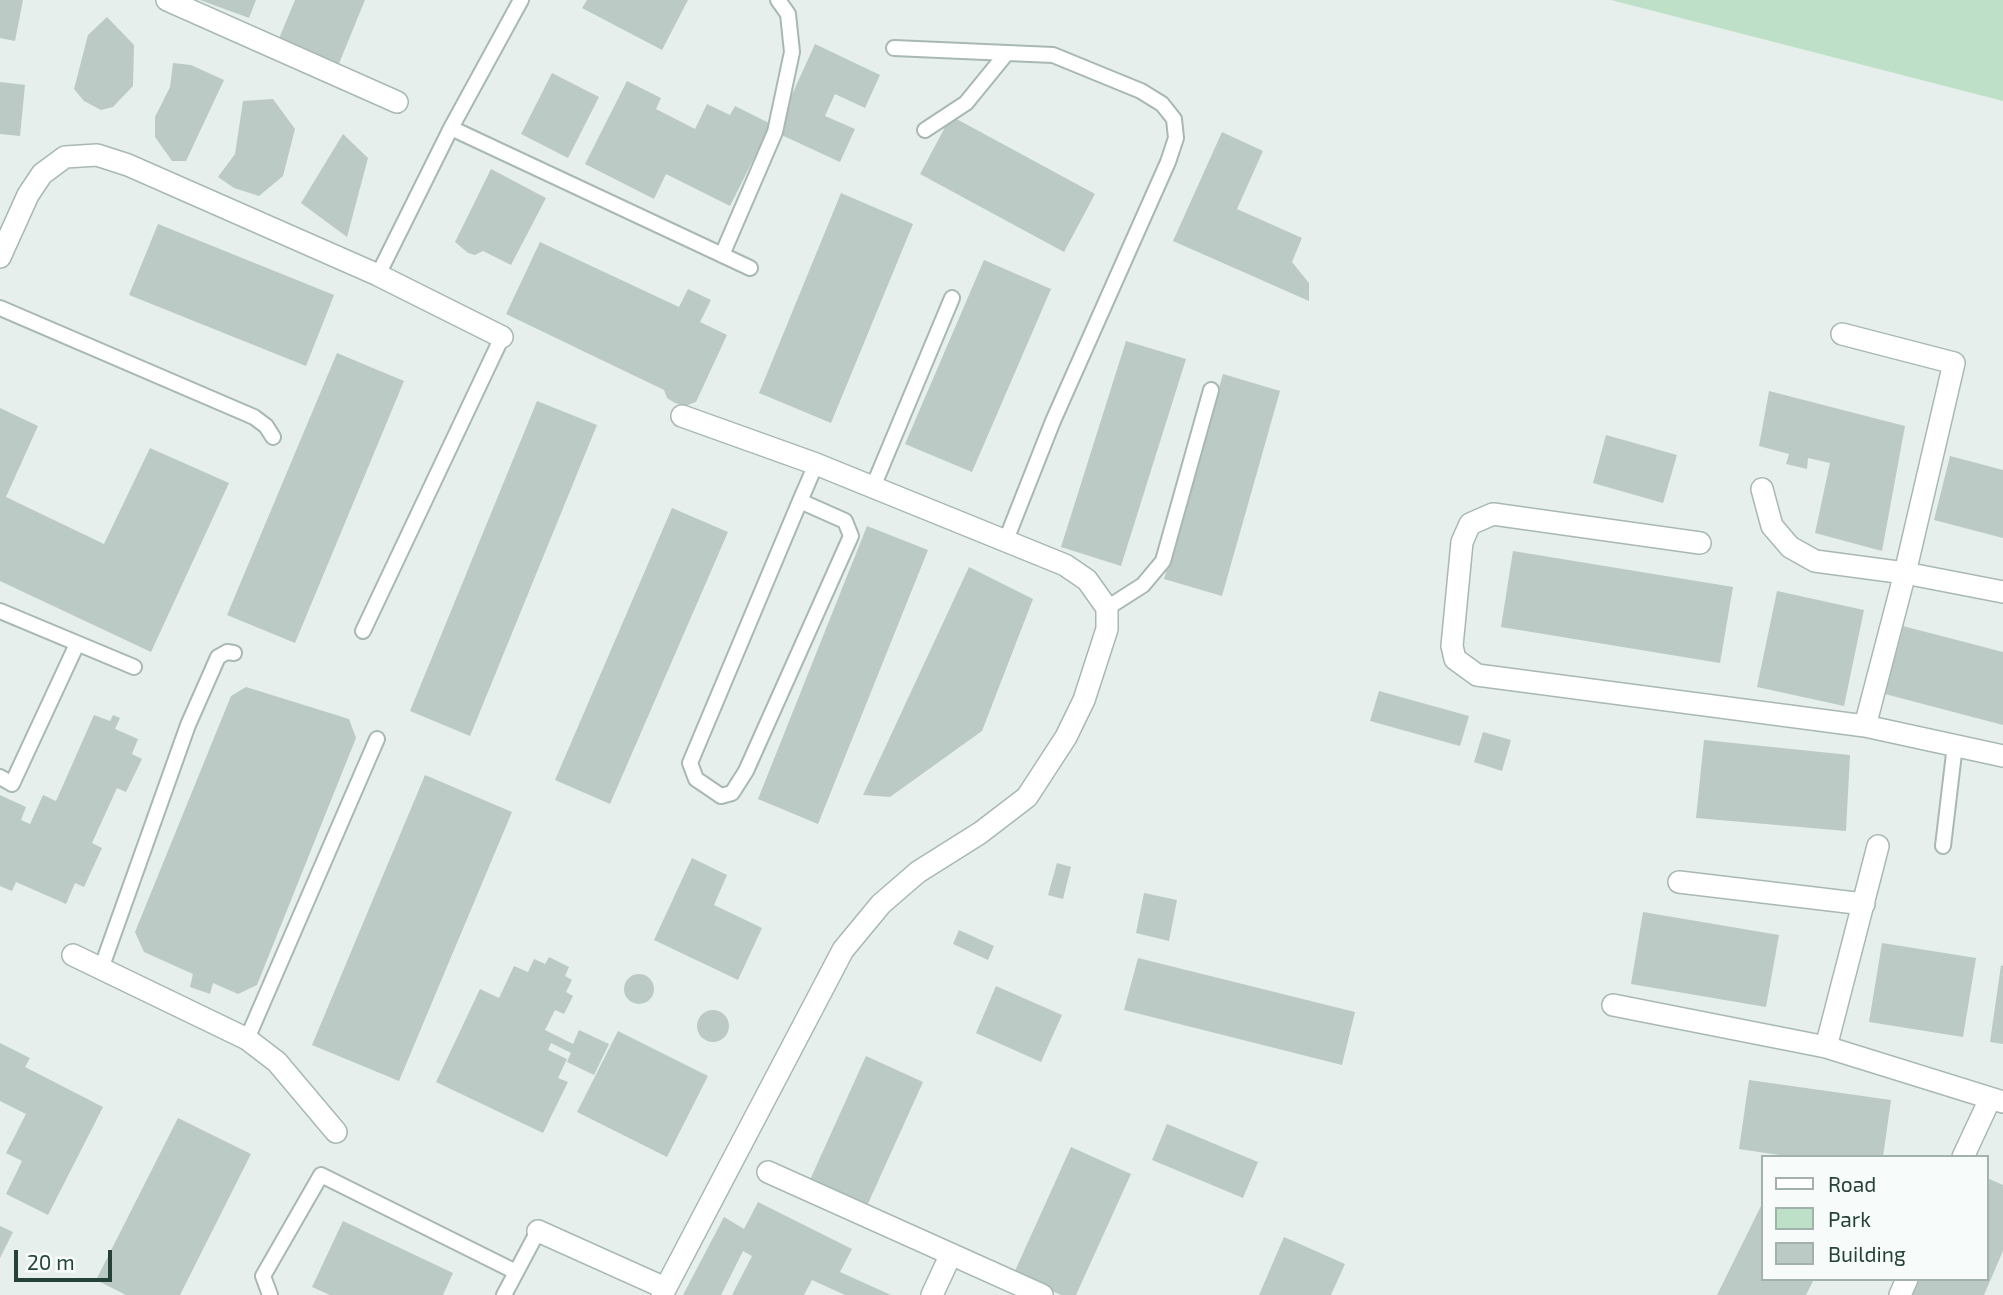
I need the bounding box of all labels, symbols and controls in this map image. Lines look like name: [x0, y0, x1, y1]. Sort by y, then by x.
legend: [1762, 1155, 1989, 1281]
text: Road: [1828, 1171, 1876, 1196]
text: Park: [1828, 1206, 1871, 1231]
scale bar: [18, 1236, 116, 1280]
text: Building: [1828, 1241, 1906, 1266]
text: 20 m: [27, 1249, 75, 1274]

